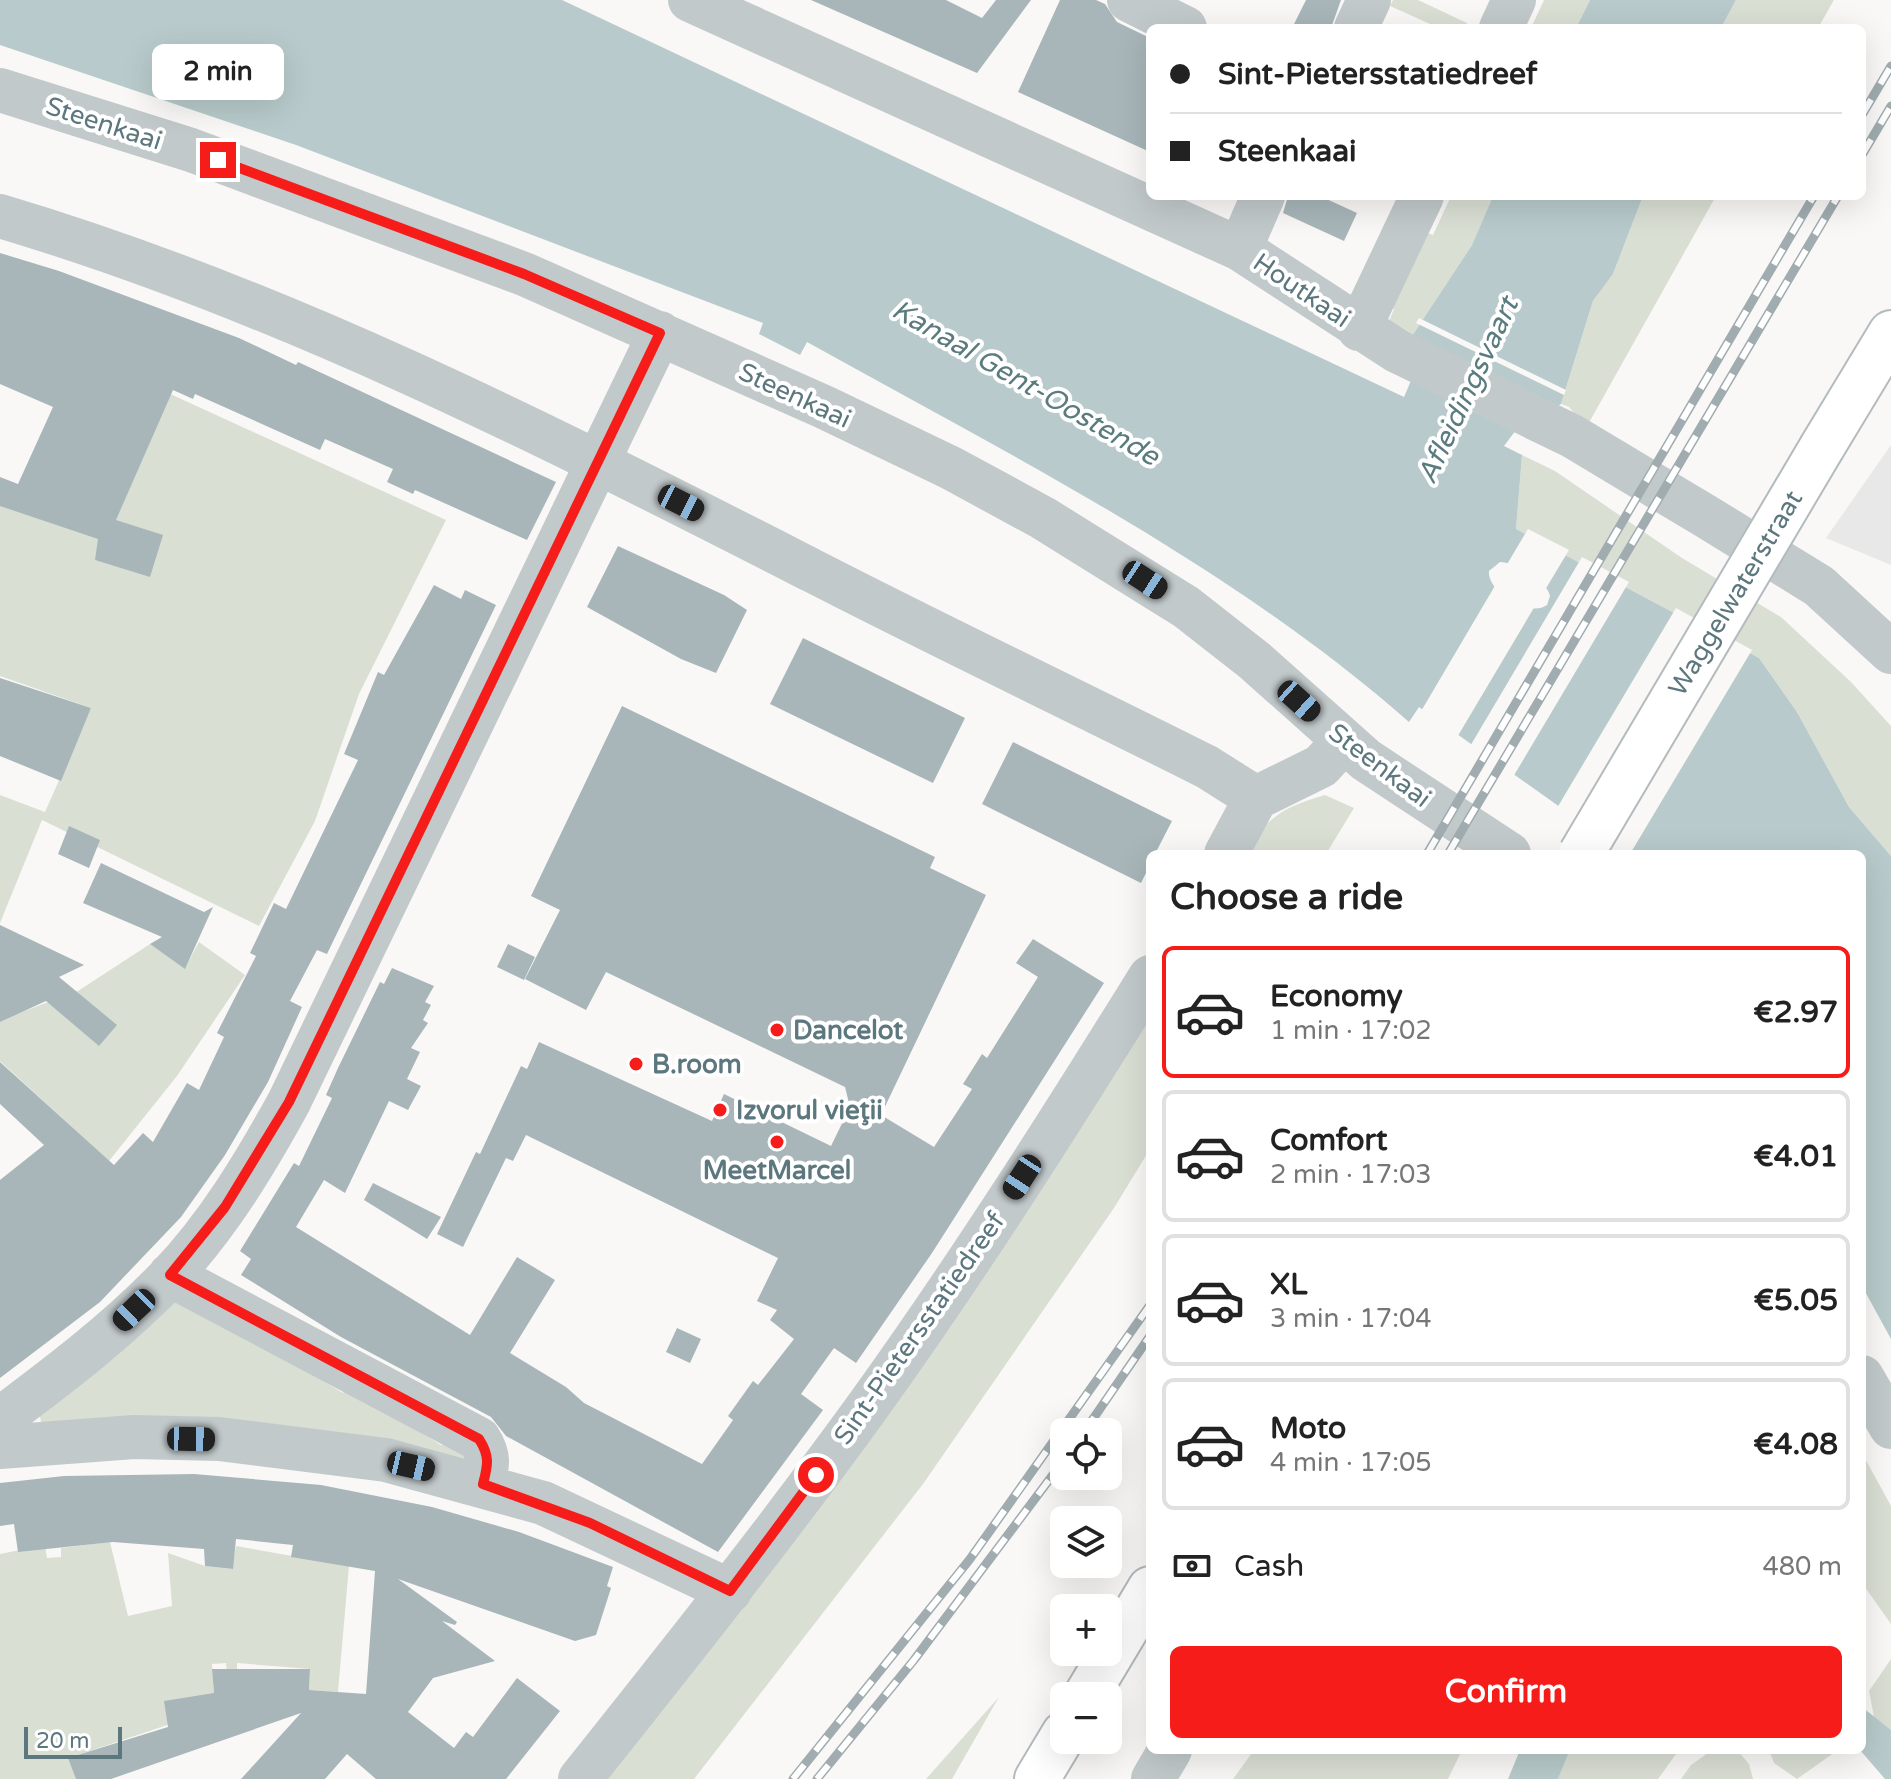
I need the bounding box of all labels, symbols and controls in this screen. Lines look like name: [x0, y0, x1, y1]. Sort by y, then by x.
callout: 2 min: [152, 44, 284, 100]
text: 2 min: [183, 56, 253, 87]
text: Sint-Pietersstatiedreef: [1218, 56, 1537, 93]
street label: Steenkaai: [42, 90, 166, 157]
text: Steenkaai: [1218, 133, 1357, 170]
route end: [200, 142, 236, 178]
street label: Houtkaai: [1247, 247, 1356, 334]
water label: Afleidingsvaart: [1410, 289, 1527, 489]
water label: Kanaal Gent-Oostende: [886, 292, 1167, 474]
street label: Steenkaai: [734, 356, 856, 435]
car: [654, 481, 708, 525]
street label: Waggelwaterstraat: [1662, 485, 1809, 702]
car: [1118, 557, 1172, 603]
car: [1273, 676, 1325, 726]
street label: Steenkaai: [1322, 717, 1437, 814]
text: Choose a ride: [1170, 876, 1403, 919]
icon: car: [1174, 976, 1246, 1048]
text: Economy: [1270, 978, 1403, 1015]
text: €2.97: [1753, 994, 1838, 1031]
place label: Dancelot: [793, 1015, 903, 1046]
text: 1 min · 17:02: [1270, 1015, 1432, 1046]
marker: Dancelot: [768, 1021, 786, 1039]
place label: B.room: [652, 1049, 742, 1080]
marker: B.room: [627, 1055, 645, 1073]
place label: Izvorul vieţii: [736, 1095, 883, 1126]
marker: Izvorul vieţii: [711, 1101, 729, 1119]
icon: car: [1174, 1120, 1246, 1192]
text: Comfort: [1270, 1122, 1388, 1159]
marker: MeetMarcel: [768, 1133, 786, 1151]
text: €4.01: [1753, 1138, 1838, 1175]
car: [999, 1150, 1045, 1204]
place label: MeetMarcel: [703, 1155, 851, 1186]
text: 2 min · 17:03: [1270, 1159, 1432, 1190]
street label: Sint-Pietersstatiedreef: [827, 1206, 1012, 1451]
icon: car: [1174, 1264, 1246, 1336]
text: XL: [1270, 1266, 1307, 1303]
text: €5.05: [1754, 1282, 1838, 1319]
car: [108, 1285, 160, 1335]
text: 3 min · 17:04: [1270, 1303, 1432, 1334]
icon: car: [1174, 1408, 1246, 1480]
text: Moto: [1270, 1410, 1346, 1447]
map controls: [1050, 1418, 1122, 1754]
button: locate: [1050, 1418, 1122, 1490]
text: €4.08: [1753, 1426, 1838, 1463]
car: [167, 1427, 215, 1451]
text: 4 min · 17:05: [1270, 1447, 1432, 1478]
car: [385, 1449, 437, 1483]
route start: [798, 1457, 834, 1493]
button: layers: [1050, 1506, 1122, 1578]
icon: cash: [1170, 1544, 1214, 1588]
text: Cash: [1234, 1548, 1304, 1585]
text: 480 m: [1762, 1551, 1842, 1582]
button: +: [1050, 1594, 1122, 1666]
button: Confirm: [1170, 1646, 1842, 1738]
button: −: [1050, 1682, 1122, 1754]
scale bar: [24, 1723, 122, 1759]
text: 20 m: [36, 1728, 90, 1754]

